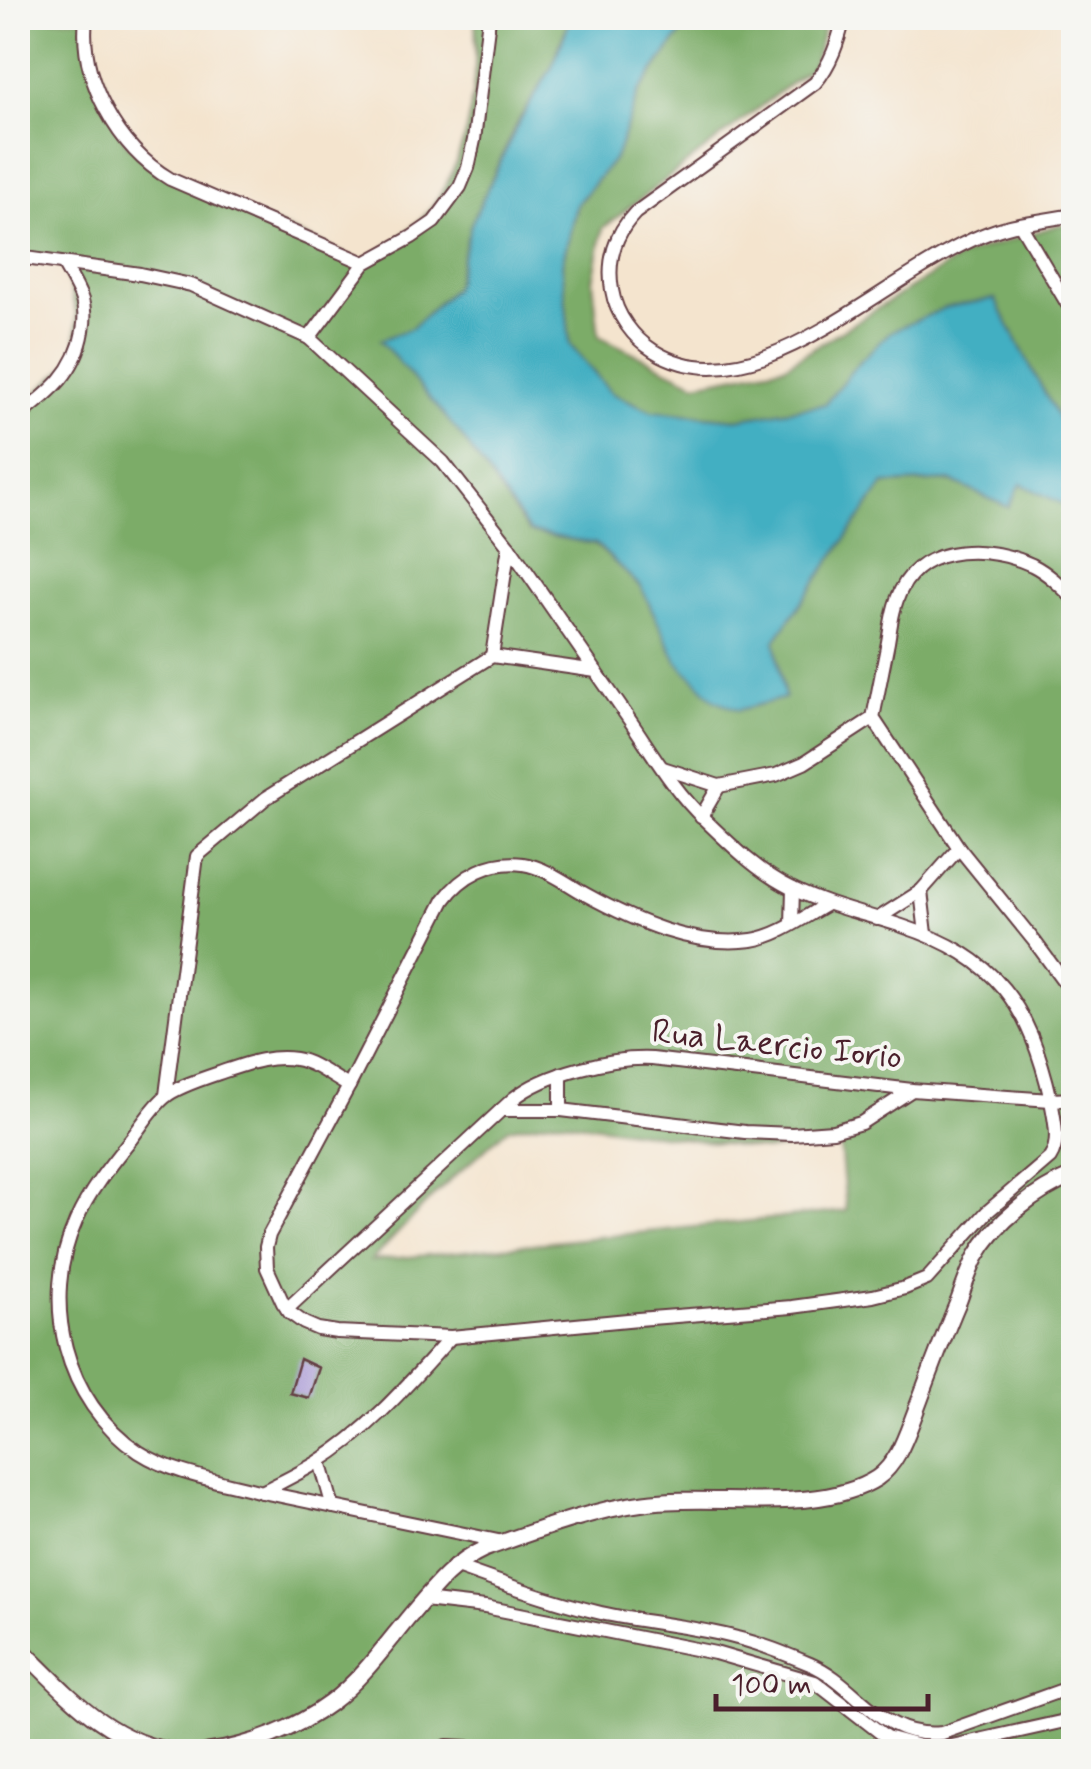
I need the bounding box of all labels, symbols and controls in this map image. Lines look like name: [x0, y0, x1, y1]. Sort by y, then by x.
street label: Rua Laercio Iorio: [650, 1009, 904, 1081]
scale bar: [716, 1649, 928, 1711]
text: 100 m: [731, 1666, 812, 1705]

